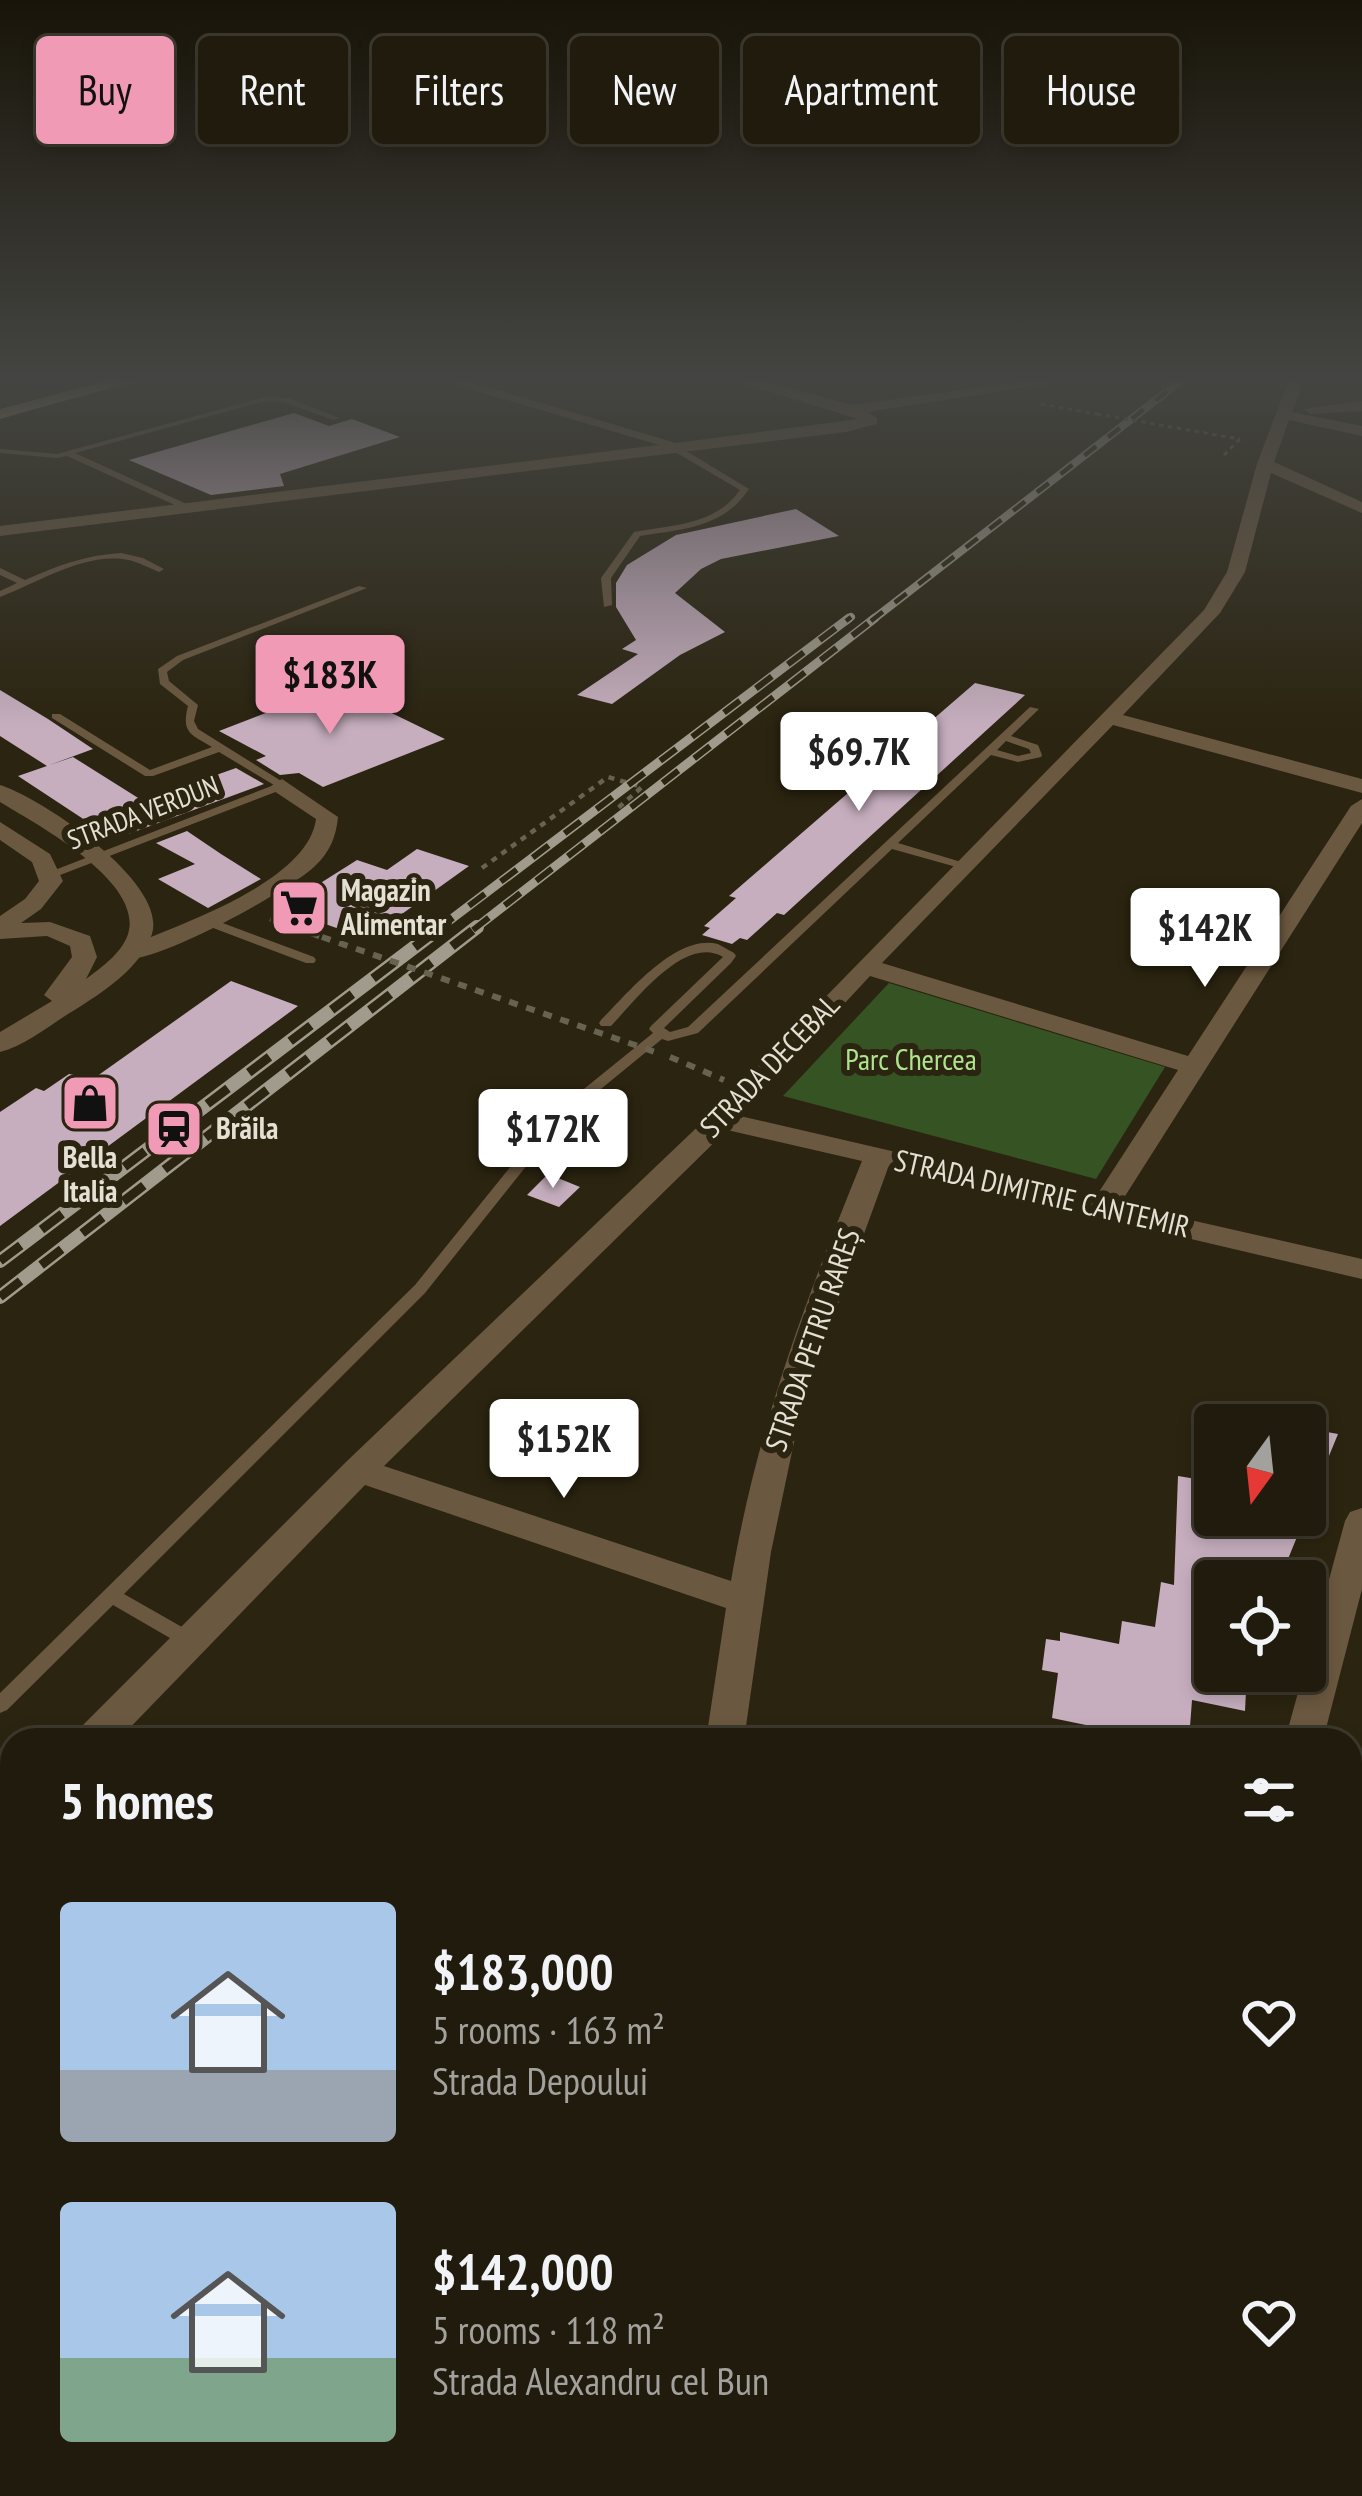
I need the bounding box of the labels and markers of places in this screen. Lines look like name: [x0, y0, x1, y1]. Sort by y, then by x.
pin: $183K: [246, 635, 414, 737]
pin: $69.7K: [761, 712, 957, 814]
place label: Magazin Alimentar: [340, 870, 446, 943]
supermarket icon: Magazin Alimentar: [268, 877, 330, 939]
pin: $142K: [1121, 888, 1289, 990]
shop icon: Bella Italia: [59, 1072, 121, 1134]
pin: $172K: [469, 1089, 637, 1191]
station icon: Brăila: [143, 1098, 205, 1160]
place label: Brăila: [216, 1108, 278, 1147]
place label: Bella Italia: [63, 1137, 117, 1210]
pin: $152K: [480, 1399, 648, 1501]

